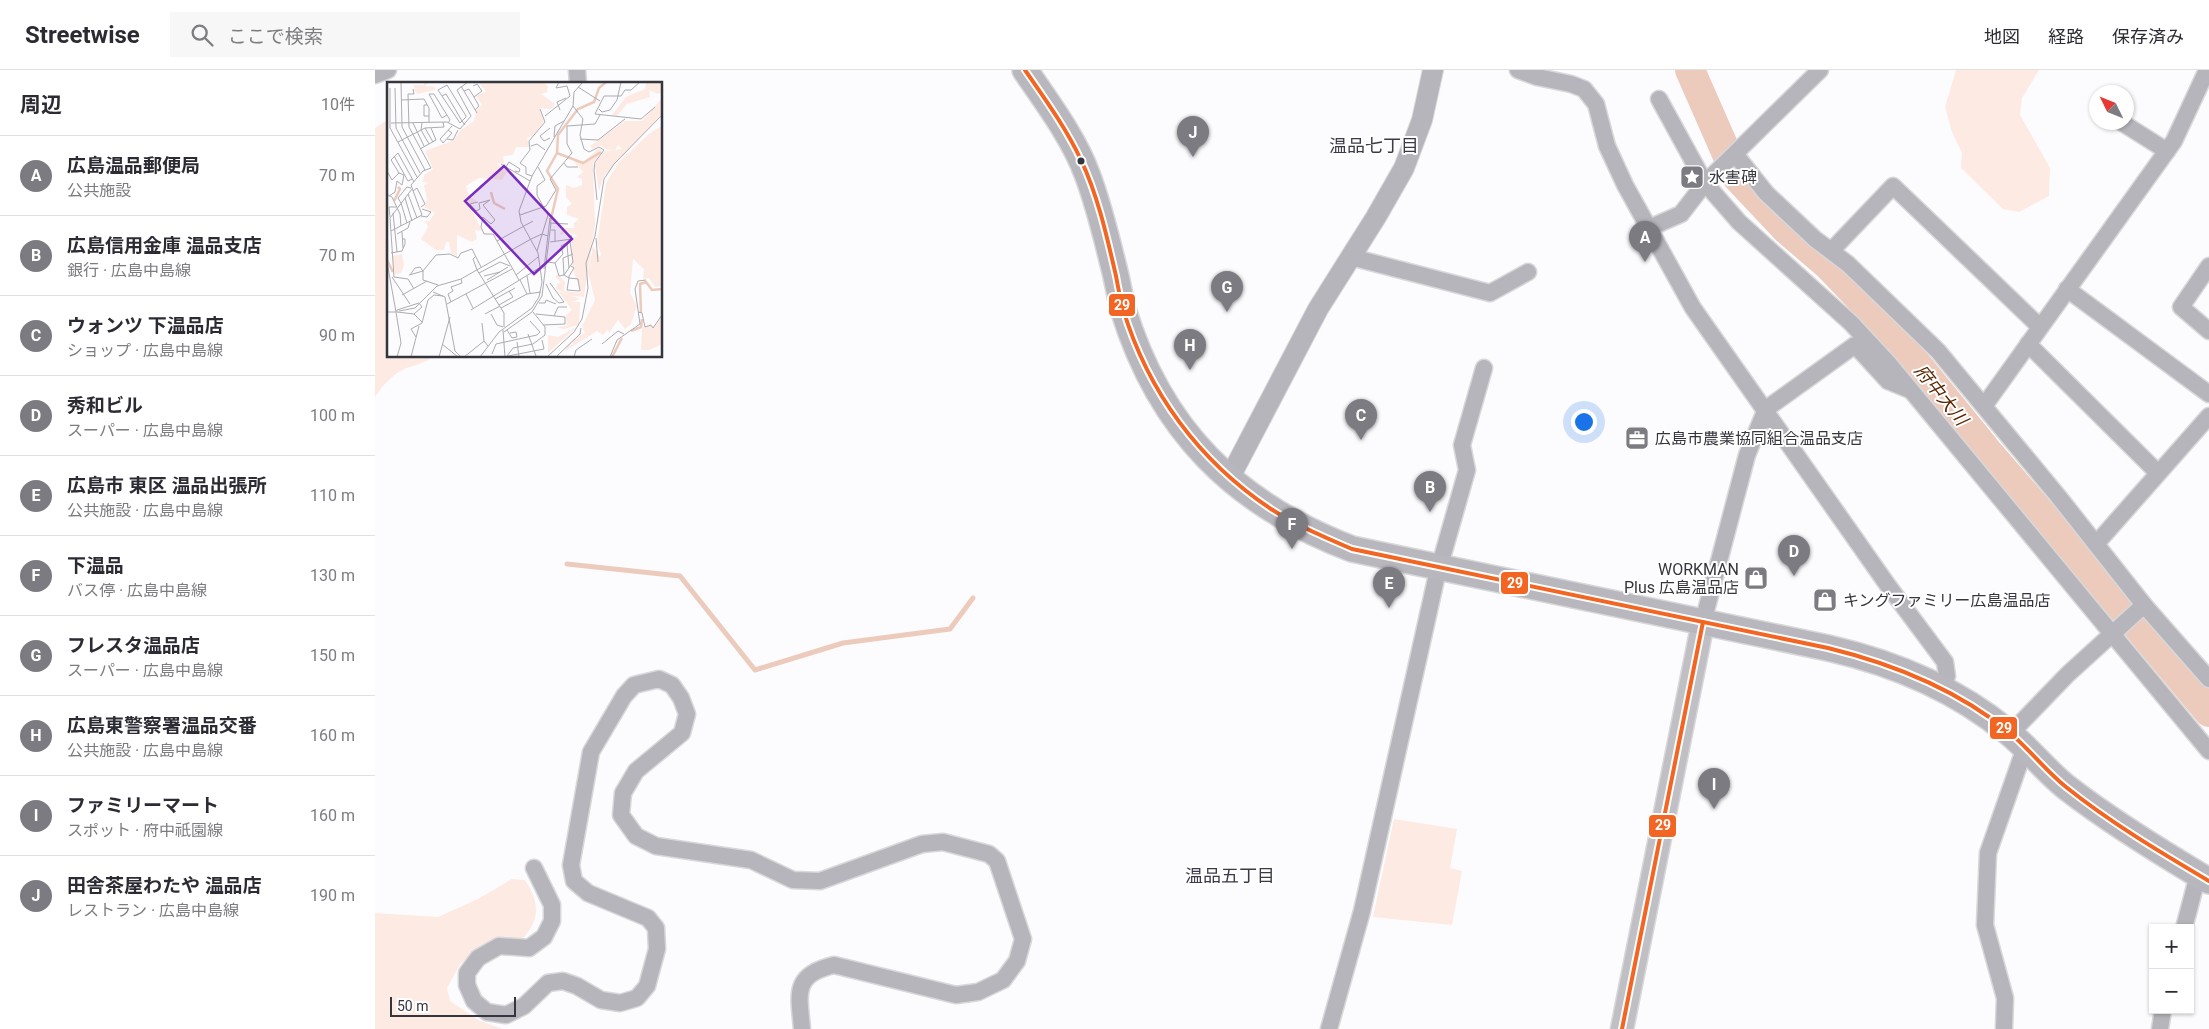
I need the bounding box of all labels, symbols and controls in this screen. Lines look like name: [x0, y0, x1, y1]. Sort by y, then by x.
search box: [170, 12, 520, 57]
text: Streetwise: [25, 21, 140, 49]
icon: search: [188, 21, 216, 49]
text: ここで検索: [228, 25, 323, 48]
text: 地図: [1984, 26, 2020, 47]
text: 経路: [2048, 26, 2084, 47]
text: 保存済み: [2112, 26, 2184, 47]
inset map: [387, 82, 663, 358]
north arrow: [2089, 85, 2134, 130]
text: 周辺: [20, 93, 62, 117]
text: 10件: [321, 95, 355, 114]
pin: J: [1177, 116, 1209, 157]
district label: 温品七丁目: [1329, 135, 1419, 156]
text: 広島温品郵便局: [67, 154, 200, 177]
unlabelled marker: [1076, 156, 1086, 166]
place icon: 水害碑: [1679, 164, 1705, 190]
text: A: [31, 166, 41, 185]
text: 70 m: [319, 166, 355, 185]
place label: 水害碑: [1709, 168, 1757, 187]
text: 公共施設: [67, 181, 131, 200]
pin: A: [1629, 221, 1661, 262]
text: 広島信用金庫 温品支店: [67, 234, 262, 257]
text: B: [31, 246, 41, 265]
text: 70 m: [319, 246, 355, 265]
text: 銀行 · 広島中島線: [67, 261, 191, 280]
pin: G: [1211, 271, 1243, 312]
line badge: 29: [1108, 293, 1136, 317]
text: 29: [1114, 297, 1130, 313]
text: ウォンツ 下温品店: [67, 314, 224, 337]
text: C: [31, 326, 41, 345]
text: 90 m: [319, 326, 355, 345]
pin: H: [1174, 329, 1206, 370]
text: ショップ · 広島中島線: [67, 341, 223, 360]
water label: 府中大川: [1911, 360, 1973, 431]
text: 秀和ビル: [67, 394, 143, 417]
pin: C: [1345, 399, 1377, 440]
text: D: [31, 406, 41, 425]
text: 100 m: [310, 406, 355, 425]
your location: [1571, 409, 1597, 435]
text: スーパー · 広島中島線: [67, 421, 223, 440]
office icon: 広島市農業協同組合温品支店: [1624, 425, 1650, 451]
place label: 広島市農業協同組合温品支店: [1655, 429, 1863, 448]
pin: B: [1414, 471, 1446, 512]
text: 広島市 東区 温品出張所: [67, 474, 266, 497]
text: E: [32, 486, 41, 505]
text: 110 m: [310, 486, 355, 505]
text: 公共施設 · 広島中島線: [67, 501, 223, 520]
pin: F: [1276, 508, 1308, 549]
pin: D: [1778, 535, 1810, 576]
text: 下温品: [67, 554, 124, 577]
place label: WORKMAN Plus 広島温品店: [1624, 560, 1739, 597]
shop icon: WORKMAN Plus 広島温品店: [1743, 565, 1769, 591]
text: F: [32, 566, 40, 585]
text: 130 m: [310, 566, 355, 585]
pin: E: [1373, 567, 1405, 608]
line badge: 29: [1500, 571, 1529, 595]
text: 29: [1507, 575, 1523, 591]
text: バス停 · 広島中島線: [67, 581, 207, 600]
shop icon: キングファミリー広島温品店: [1812, 587, 1838, 613]
place label: キングファミリー広島温品店: [1843, 591, 2051, 610]
text: フレスタ温品店: [67, 634, 200, 657]
text: G: [31, 646, 41, 665]
text: 150 m: [310, 646, 355, 665]
text: スーパー · 広島中島線: [67, 661, 223, 680]
text: 広島東警察署温品交番: [67, 714, 257, 737]
line badge: 29: [1989, 716, 2018, 740]
text: 29: [1996, 720, 2012, 736]
text: H: [30, 726, 42, 745]
text: 160 m: [310, 726, 355, 745]
text: 公共施設 · 広島中島線: [67, 741, 223, 760]
pin: I: [1698, 768, 1730, 809]
text: ファミリーマート: [67, 794, 219, 817]
text: I: [34, 806, 38, 825]
text: 160 m: [310, 806, 355, 825]
line badge: 29: [1648, 814, 1677, 838]
text: 29: [1655, 817, 1671, 833]
text: スポット · 府中祇園線: [67, 821, 223, 840]
district label: 温品五丁目: [1185, 865, 1275, 886]
text: 田舎茶屋わたや 温品店: [67, 874, 262, 897]
text: J: [32, 886, 40, 905]
text: 190 m: [310, 886, 355, 905]
text: レストラン · 広島中島線: [67, 901, 239, 920]
map controls: [2149, 924, 2194, 1014]
button: +: [2149, 924, 2194, 969]
button: −: [2149, 969, 2194, 1014]
scale bar: [390, 994, 516, 1017]
text: 50 m: [397, 998, 429, 1014]

